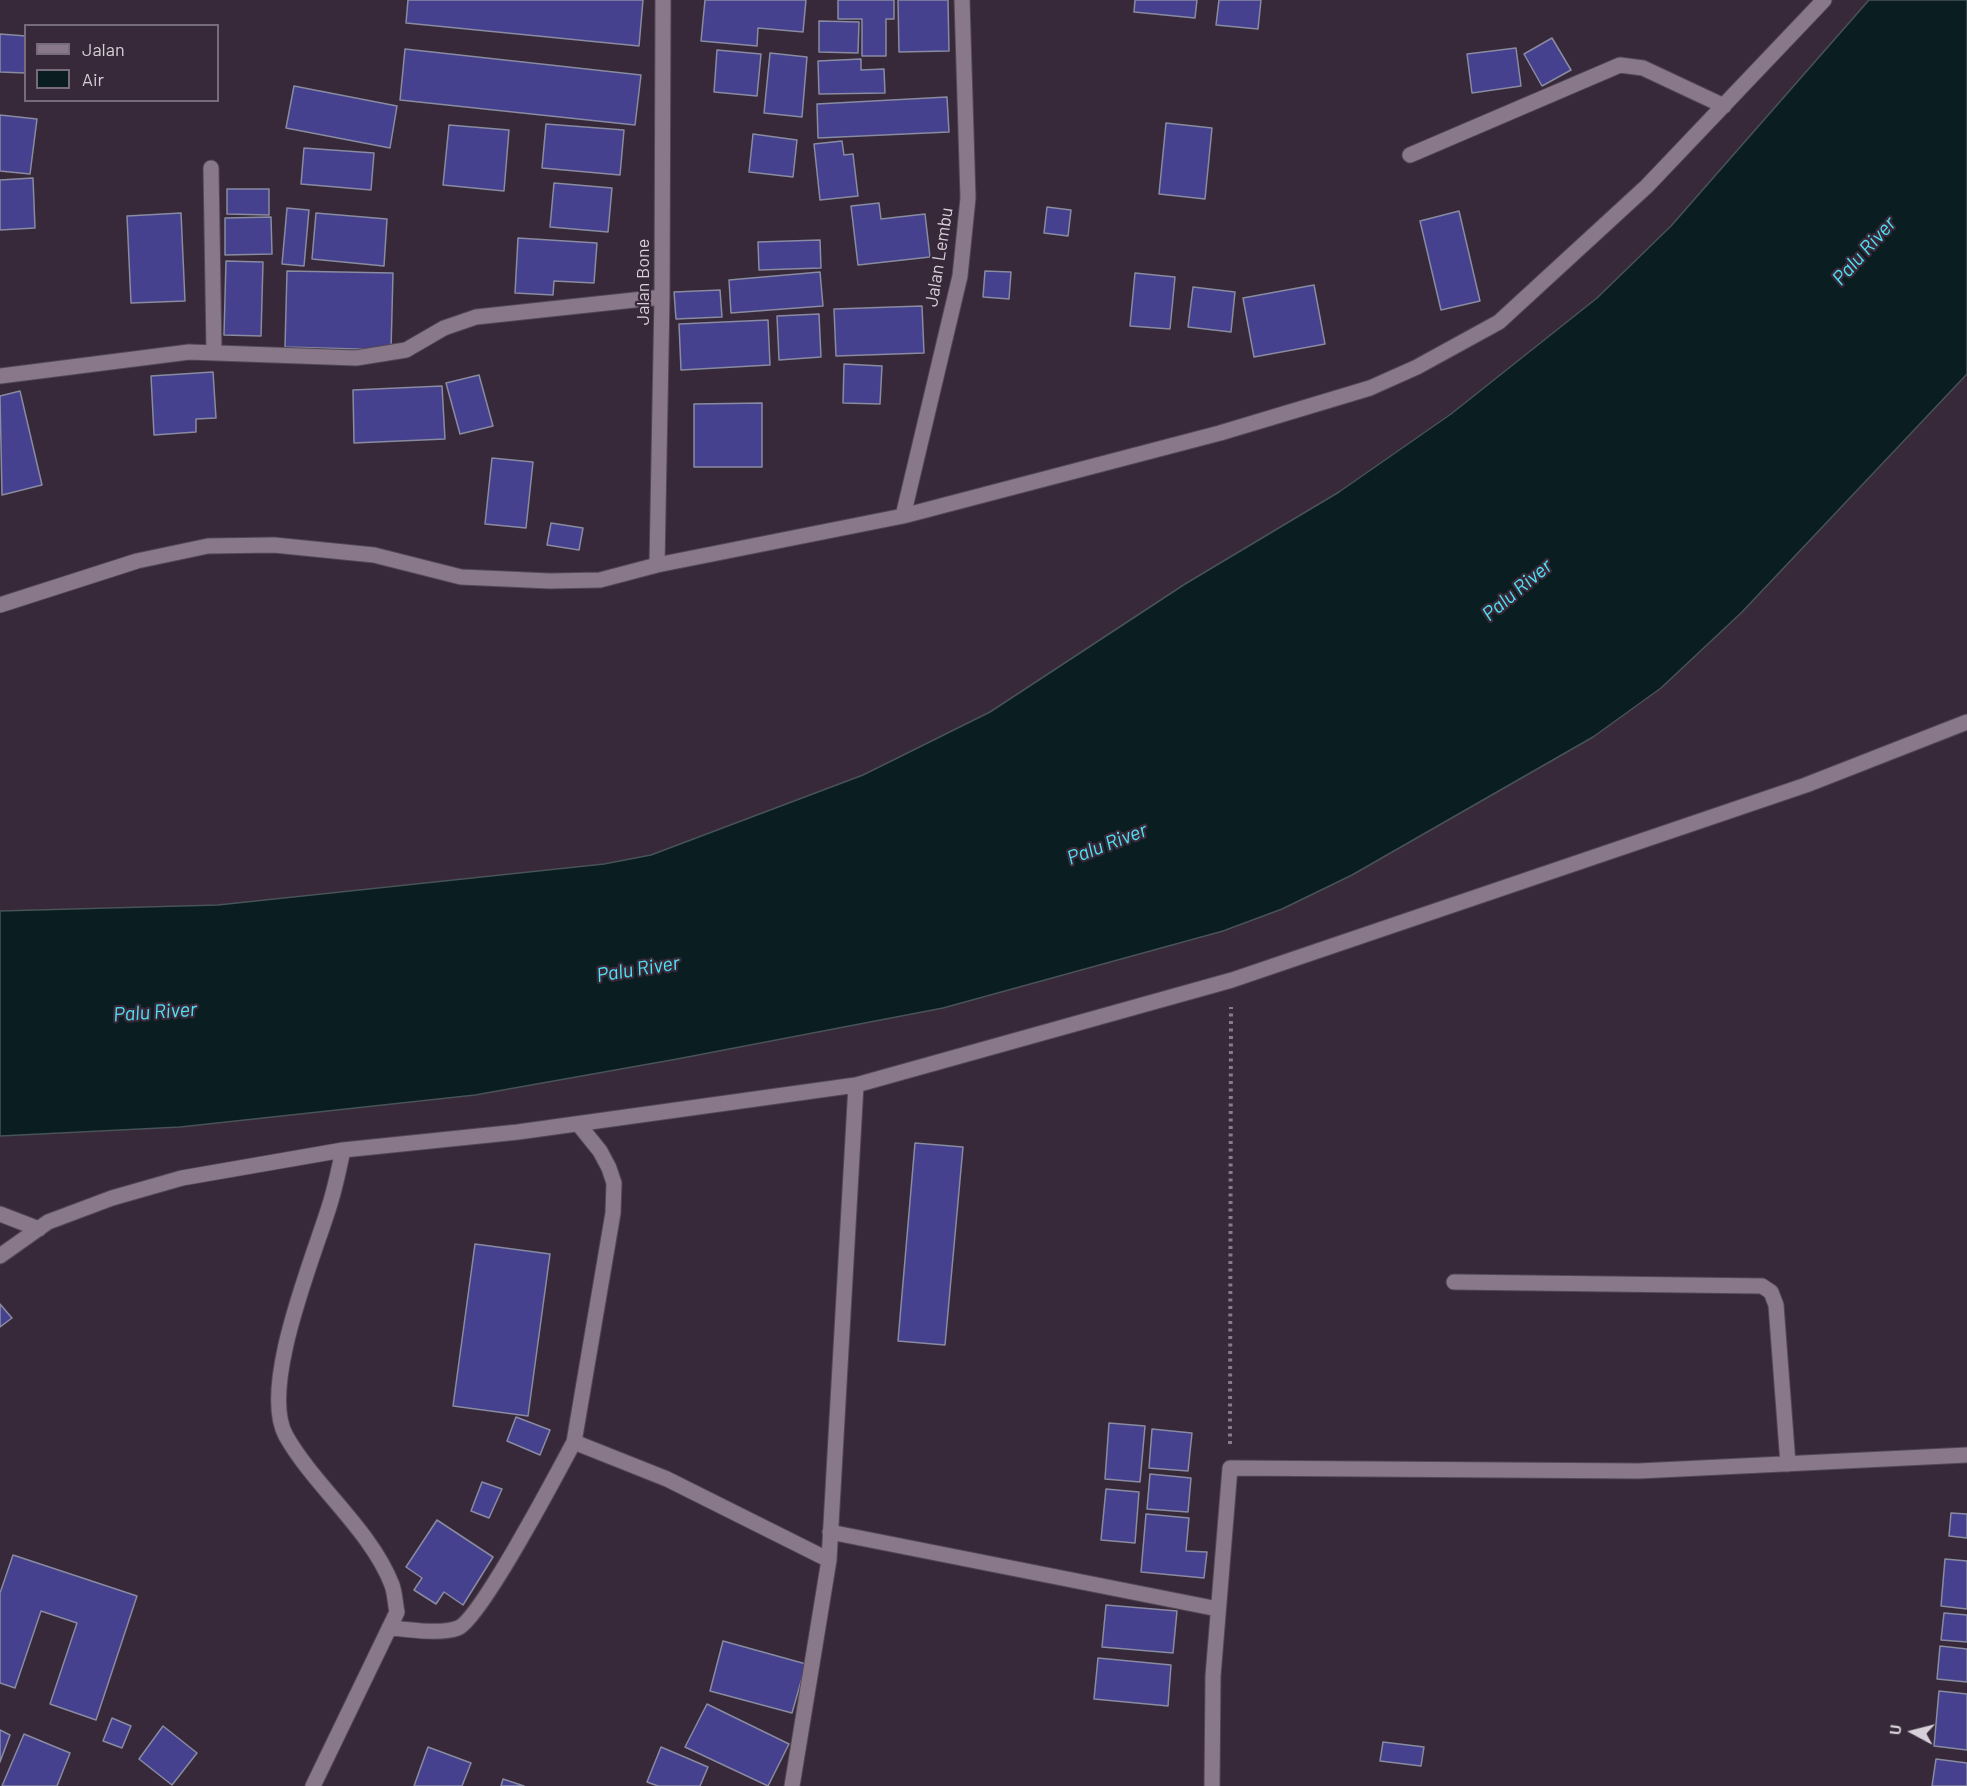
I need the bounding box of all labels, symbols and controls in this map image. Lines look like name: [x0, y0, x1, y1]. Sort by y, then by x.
legend: [24, 24, 219, 102]
text: Jalan: [82, 38, 125, 60]
text: Air: [82, 68, 104, 90]
street label: Jalan Lembu: [920, 206, 958, 308]
water label: Palu River: [1827, 212, 1901, 290]
street label: Jalan Bone: [632, 239, 654, 325]
water label: Palu River: [1477, 554, 1557, 626]
water label: Palu River: [1064, 818, 1150, 870]
water label: Palu River: [595, 951, 681, 987]
water label: Palu River: [112, 997, 198, 1027]
north arrow: [1883, 1702, 1943, 1762]
text: U: [1885, 1724, 1905, 1736]

